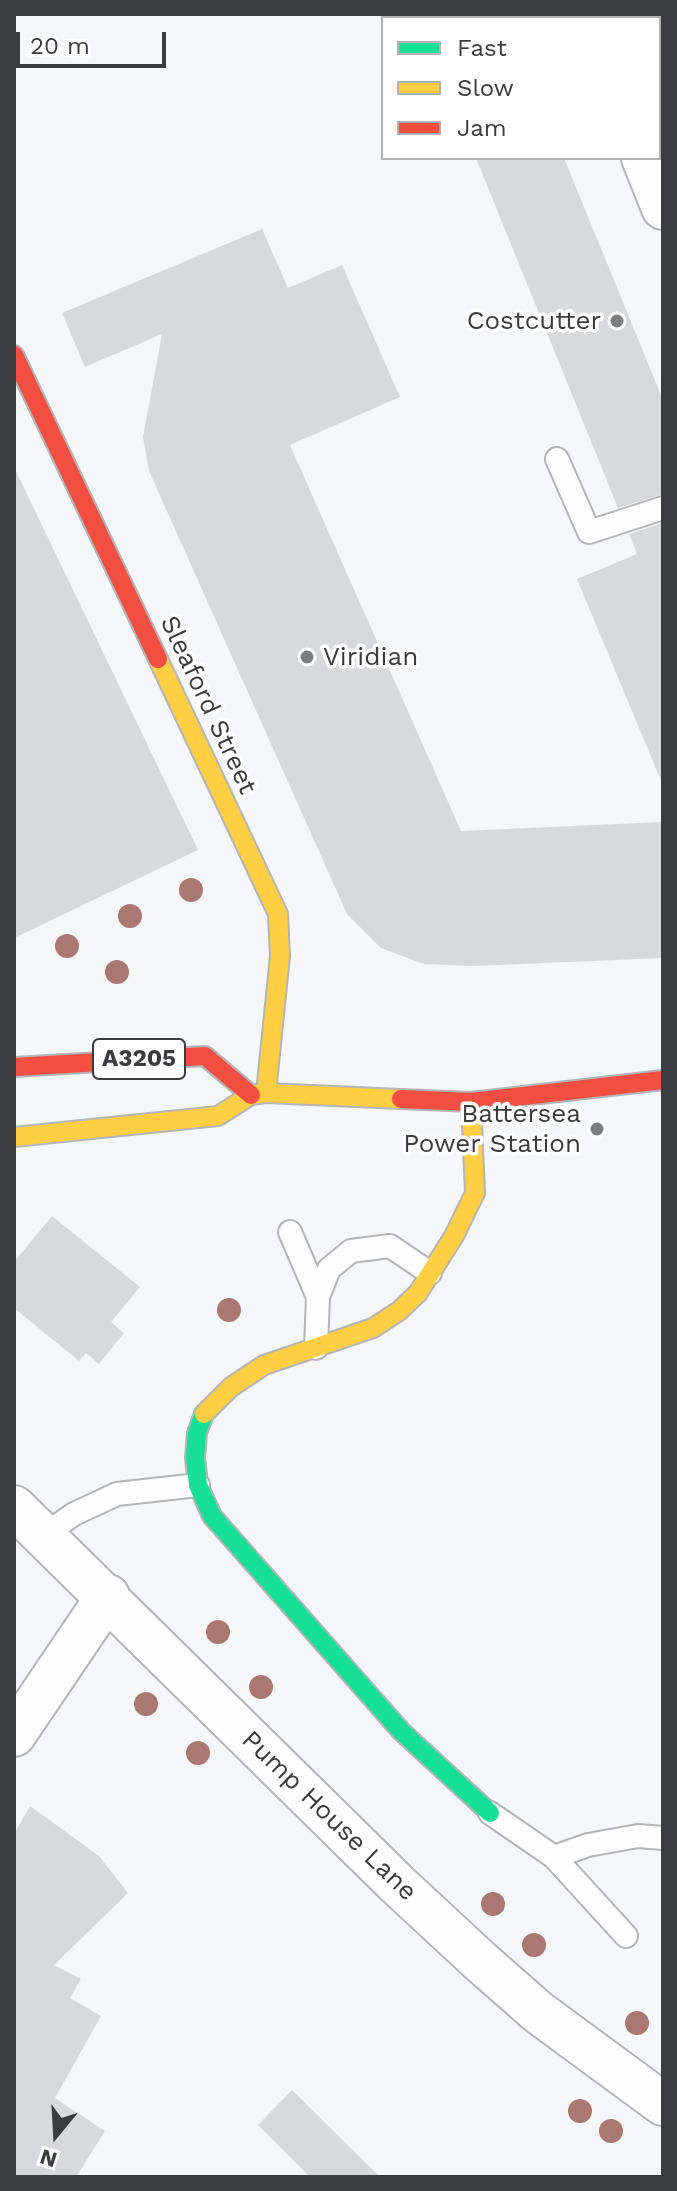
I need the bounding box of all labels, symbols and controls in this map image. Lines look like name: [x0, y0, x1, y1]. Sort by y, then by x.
scale bar: [20, 16, 170, 66]
legend: [381, 16, 661, 160]
text: 20 m: [30, 32, 90, 60]
text: Fast: [457, 34, 507, 62]
text: Slow: [457, 74, 514, 102]
text: Jam: [457, 114, 507, 142]
place label: Costcutter: [467, 305, 601, 337]
marker: Costcutter: [608, 312, 626, 330]
street label: Sleaford Street: [153, 611, 263, 799]
place label: Viridian: [323, 641, 418, 673]
marker: Viridian: [298, 648, 316, 666]
road number: A3205: [93, 1039, 185, 1079]
place label: Battersea Power Station: [403, 1098, 581, 1160]
marker: Battersea Power Station: [588, 1120, 606, 1138]
street label: Pump House Lane: [235, 1724, 423, 1908]
north arrow: [16, 2095, 96, 2175]
text: N: [37, 2144, 60, 2173]

